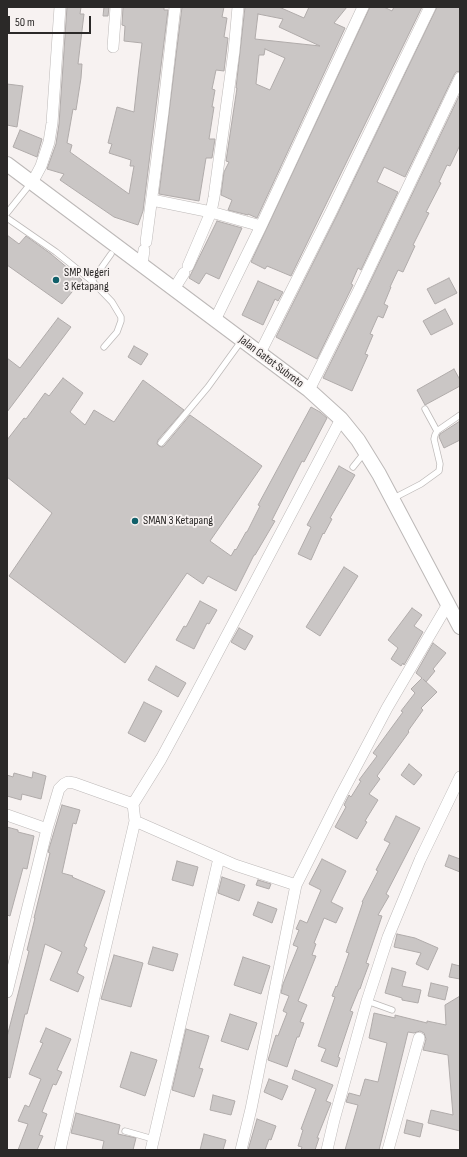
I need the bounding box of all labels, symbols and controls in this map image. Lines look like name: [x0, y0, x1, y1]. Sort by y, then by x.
scale bar: [10, 8, 93, 34]
text: 50 m: [15, 15, 35, 30]
place label: SMP Negeri 3 Ketapang: [64, 266, 109, 294]
marker: SMP Negeri 3 Ketapang: [51, 275, 61, 285]
street label: Jalan Gatot Subroto: [236, 333, 306, 391]
place label: SMAN 3 Ketapang: [143, 514, 213, 528]
marker: SMAN 3 Ketapang: [130, 516, 140, 526]

